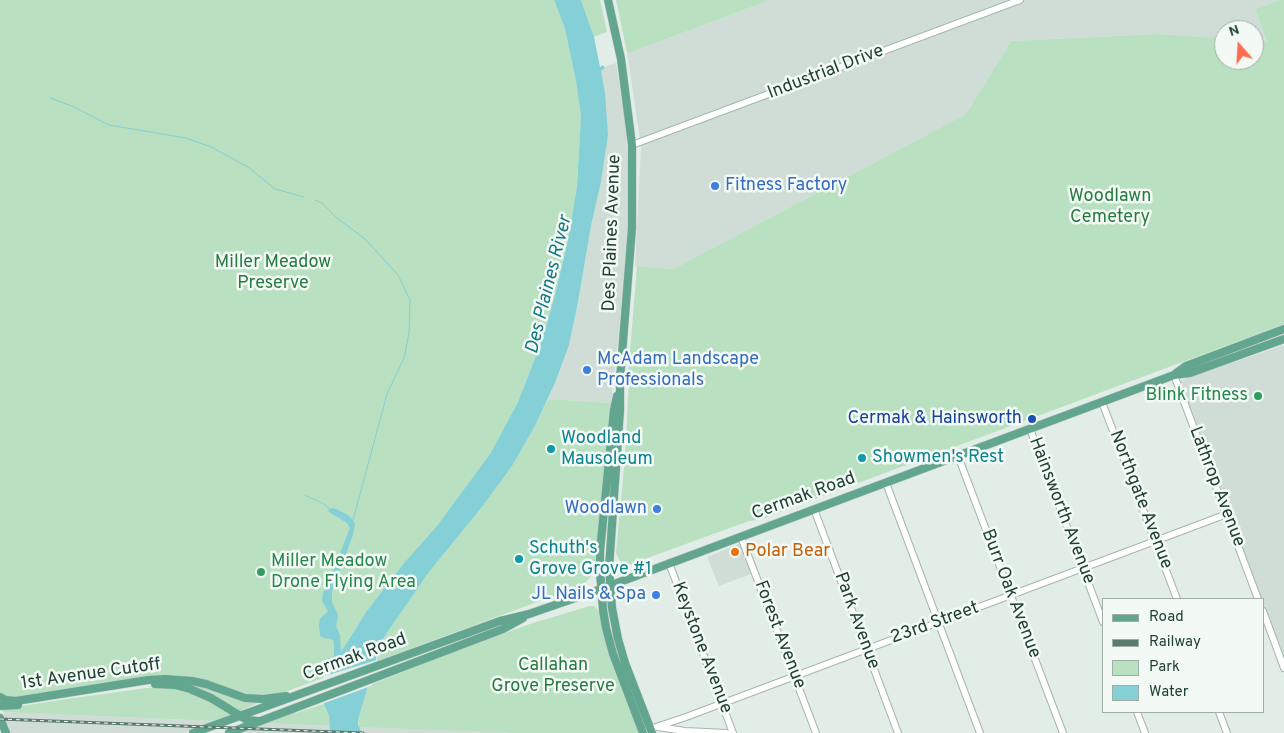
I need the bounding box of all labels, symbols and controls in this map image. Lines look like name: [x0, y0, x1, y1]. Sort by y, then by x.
north arrow: [1214, 20, 1264, 70]
text: N: [1227, 22, 1242, 41]
street label: Industrial Drive: [765, 41, 887, 105]
street label: Des Plaines Avenue: [599, 154, 627, 312]
place label: Fitness Factory: [725, 175, 847, 197]
marker: Fitness Factory: [709, 180, 721, 192]
park label: Woodlawn Cemetery: [1069, 186, 1151, 228]
water label: Des Plaines River: [522, 214, 578, 356]
park label: Miller Meadow Preserve: [215, 252, 331, 294]
place label: McAdam Landscape Professionals: [597, 349, 759, 392]
marker: McAdam Landscape Professionals: [581, 364, 593, 376]
place label: Blink Fitness: [1145, 385, 1248, 407]
marker: Blink Fitness: [1252, 390, 1264, 402]
place label: Cermak & Hainsworth: [847, 408, 1022, 430]
marker: Cermak & Hainsworth: [1026, 413, 1038, 425]
street label: Lathrop Avenue: [1183, 424, 1249, 550]
place label: Woodland Mausoleum: [561, 428, 653, 470]
street label: Northgate Avenue: [1104, 428, 1176, 572]
street label: Hainsworth Avenue: [1023, 435, 1099, 587]
marker: Woodland Mausoleum: [545, 443, 557, 455]
place label: Showmen's Rest: [872, 447, 1004, 469]
marker: Showmen's Rest: [856, 452, 868, 464]
street label: Cermak Road: [749, 468, 859, 526]
place label: Woodlawn: [564, 498, 647, 520]
marker: Woodlawn: [651, 503, 663, 515]
street label: Burr Oak Avenue: [975, 526, 1045, 662]
place label: Schuth's Grove Grove #1: [529, 538, 652, 580]
place label: Polar Bear: [745, 541, 830, 563]
marker: Polar Bear: [729, 546, 741, 558]
place label: Miller Meadow Drone Flying Area: [271, 551, 416, 594]
marker: Schuth's Grove Grove #1: [513, 553, 525, 565]
marker: Miller Meadow Drone Flying Area: [255, 566, 267, 578]
street label: Park Avenue: [828, 570, 884, 672]
street label: Forest Avenue: [748, 578, 810, 692]
street label: Keystone Avenue: [666, 579, 736, 717]
place label: JL Nails & Spa: [531, 584, 646, 606]
marker: JL Nails & Spa: [650, 589, 662, 601]
street label: 23rd Street: [888, 598, 982, 650]
legend: [1102, 598, 1264, 713]
text: Road: [1149, 608, 1184, 627]
street label: Cermak Road: [300, 629, 410, 687]
text: Railway: [1149, 633, 1201, 652]
street label: 1st Avenue Cutoff: [20, 655, 162, 695]
park label: Callahan Grove Preserve: [491, 655, 615, 698]
text: Park: [1149, 658, 1180, 677]
text: Water: [1149, 683, 1188, 702]

